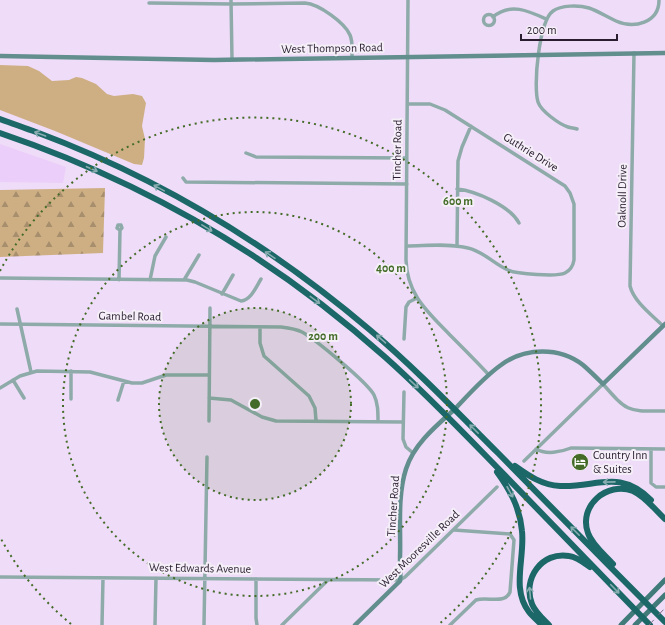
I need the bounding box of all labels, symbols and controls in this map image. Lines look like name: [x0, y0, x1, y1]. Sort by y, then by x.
scale bar: [521, 16, 617, 42]
text: 200 m: [527, 24, 557, 36]
street label: West Thompson Road: [281, 41, 383, 55]
street label: Tincher Road: [390, 119, 404, 181]
one-way arrow: [35, 130, 47, 138]
street label: Guthrie Drive: [501, 130, 561, 174]
street label: Oaknoll Drive: [615, 164, 629, 228]
one-way arrow: [85, 165, 97, 173]
one-way arrow: [153, 184, 165, 191]
text: 600 m: [443, 195, 473, 207]
one-way arrow: [201, 224, 213, 232]
one-way arrow: [264, 250, 276, 258]
text: 400 m: [376, 262, 406, 274]
one-way arrow: [310, 296, 321, 304]
street label: Gambel Road: [99, 309, 161, 323]
text: 200 m: [308, 330, 338, 342]
one-way arrow: [376, 335, 386, 344]
one-way arrow: [409, 379, 419, 388]
centre of rings: [248, 397, 262, 411]
one-way arrow: [470, 424, 479, 434]
place label: Country Inn & Suites: [593, 449, 647, 475]
hotel icon: Country Inn & Suites: [570, 452, 590, 472]
street label: Tincher Road: [385, 475, 401, 537]
one-way arrow: [603, 478, 616, 485]
one-way arrow: [506, 486, 514, 498]
street label: West Mooresville Road: [377, 508, 461, 590]
one-way arrow: [570, 526, 580, 536]
street label: West Edwards Avenue: [149, 561, 251, 575]
one-way arrow: [610, 584, 620, 594]
one-way arrow: [526, 586, 533, 599]

